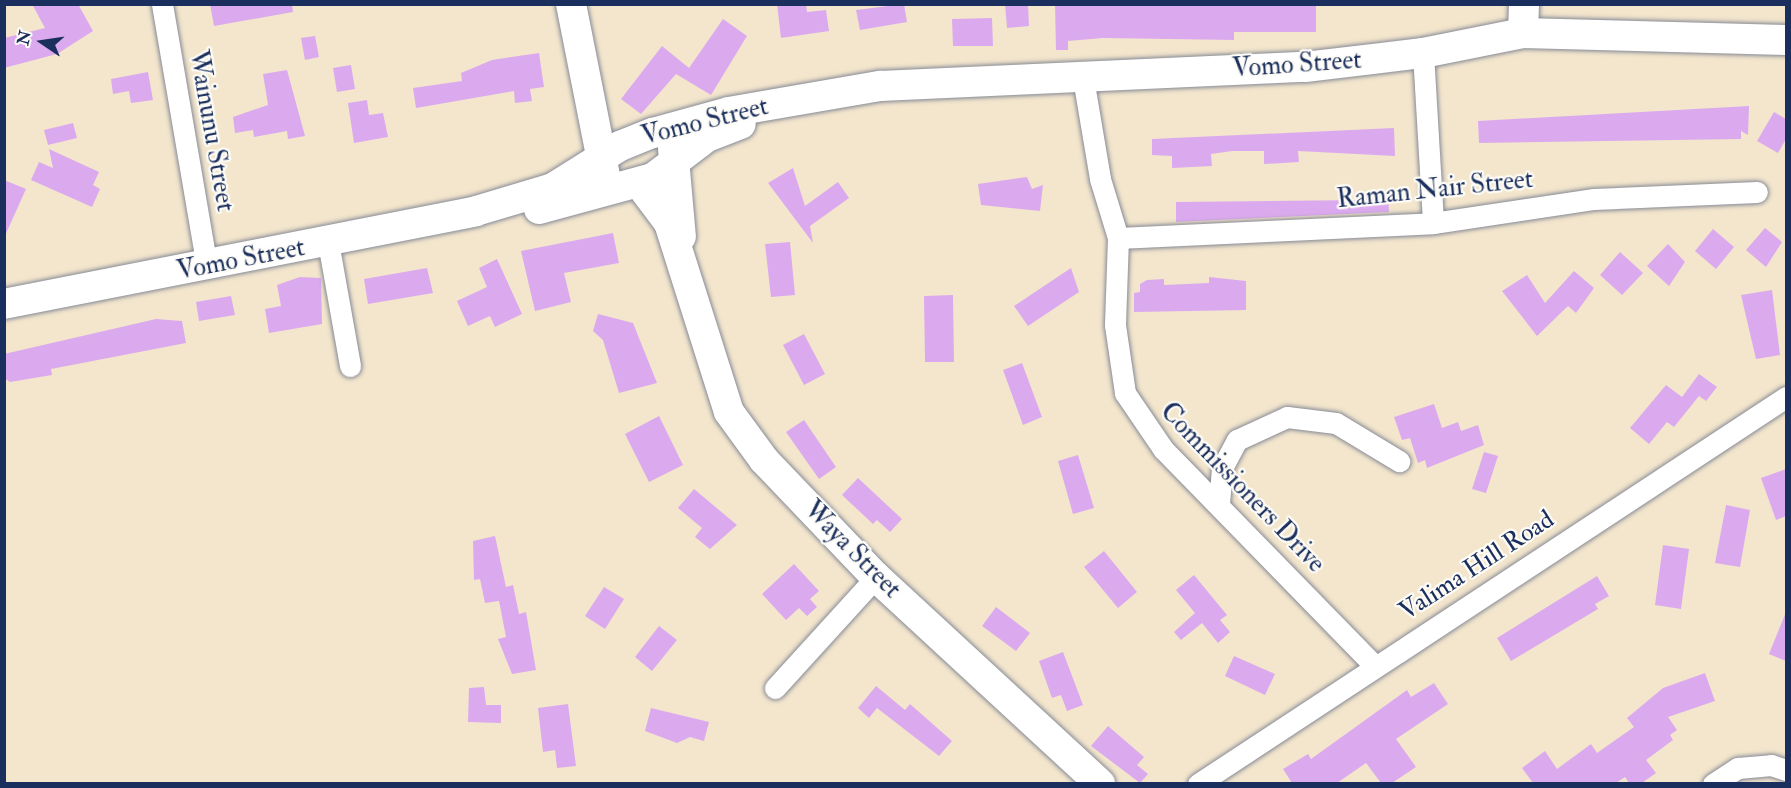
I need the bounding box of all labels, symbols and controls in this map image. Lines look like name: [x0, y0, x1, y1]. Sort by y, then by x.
north arrow: [12, 12, 72, 72]
text: N: [13, 29, 36, 47]
street label: Vomo Street: [1231, 45, 1363, 85]
street label: Wainunu Street: [181, 48, 241, 214]
street label: Vomo Street: [638, 91, 772, 153]
street label: Raman Nair Street: [1335, 164, 1535, 216]
street label: Vomo Street: [174, 232, 308, 288]
street label: Commissioners Drive: [1153, 397, 1331, 579]
street label: Waya Street: [797, 495, 907, 605]
street label: Valima Hill Road: [1394, 504, 1560, 628]

